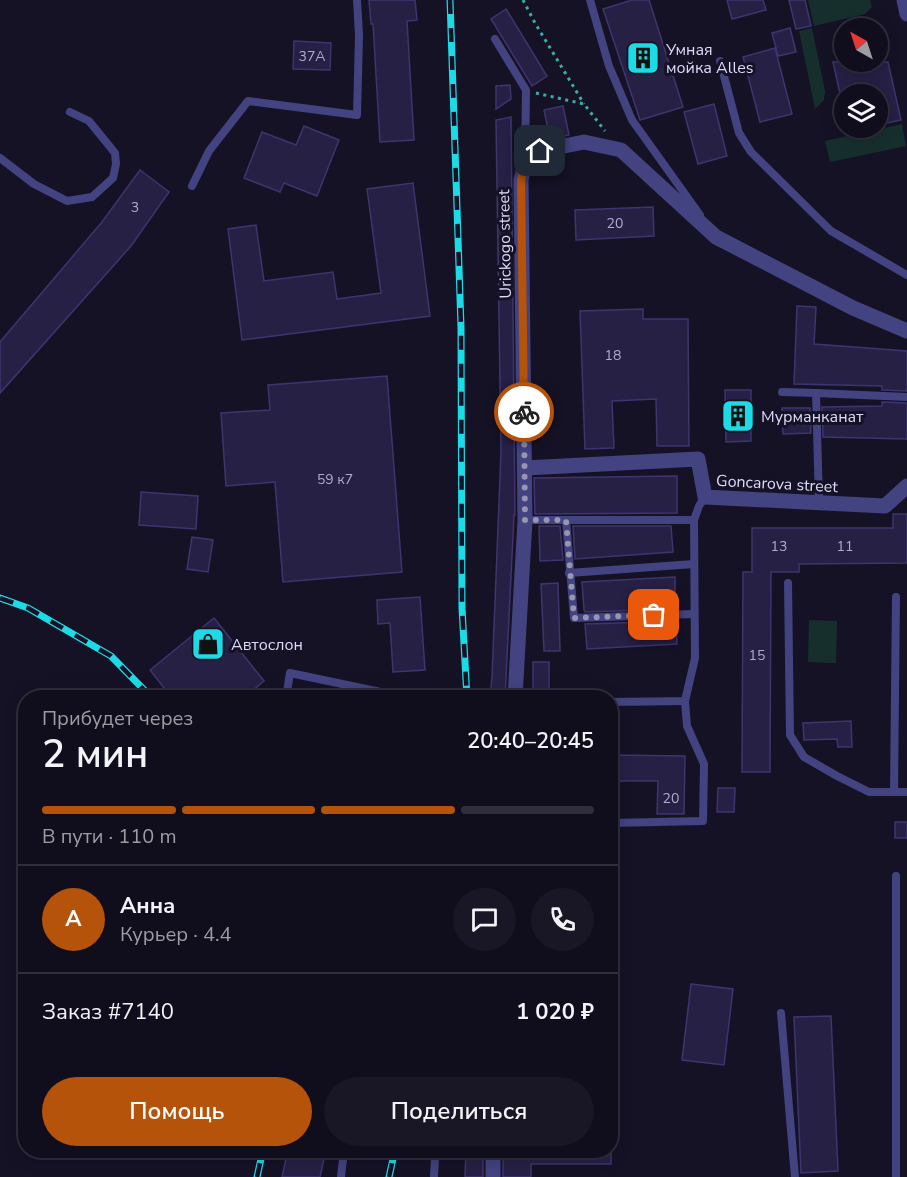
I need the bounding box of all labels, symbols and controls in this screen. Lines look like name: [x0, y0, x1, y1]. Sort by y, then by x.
north arrow: [834, 18, 888, 72]
map controls: [834, 18, 888, 138]
place label: Умная мойка Alles: [665, 39, 753, 79]
building icon: Умная мойка Alles: [625, 40, 661, 76]
house number: 37А: [298, 47, 326, 66]
button: layers: [834, 84, 888, 138]
pin: [514, 125, 565, 176]
icon: home: [523, 134, 556, 167]
street label: Urickogo street: [493, 189, 517, 299]
house number: 3: [131, 198, 139, 217]
house number: 20: [607, 214, 623, 233]
house number: 18: [605, 346, 621, 365]
courier: [494, 382, 554, 442]
icon: bike: [508, 396, 541, 429]
building icon: Мурманканат: [720, 398, 756, 434]
place label: Мурманканат: [761, 406, 864, 428]
house number: 59 к7: [317, 470, 353, 489]
street label: Goncarova street: [715, 470, 839, 498]
house number: 13: [771, 537, 787, 556]
house number: 11: [837, 537, 853, 556]
pin: [628, 589, 679, 640]
icon: bag: [637, 598, 670, 631]
shop icon: Автослон: [190, 626, 226, 662]
place label: Автослон: [231, 634, 303, 656]
house number: 15: [749, 646, 765, 665]
text: Прибудет через: [42, 705, 193, 732]
text: 20:40–20:45: [467, 726, 594, 756]
text: 2 мин: [42, 728, 148, 781]
house number: 20: [663, 789, 679, 808]
text: В пути · 110 m: [42, 823, 177, 850]
button: chat: [453, 888, 516, 951]
button: phone: [531, 888, 594, 951]
text: Анна: [120, 891, 175, 921]
text: А: [65, 904, 82, 934]
text: Курьер · 4.4: [120, 921, 232, 948]
text: Заказ #7140: [42, 997, 174, 1027]
text: 1 020 ₽: [516, 997, 594, 1027]
button: Помощь: [42, 1077, 312, 1146]
button: Поделиться: [324, 1077, 594, 1146]

